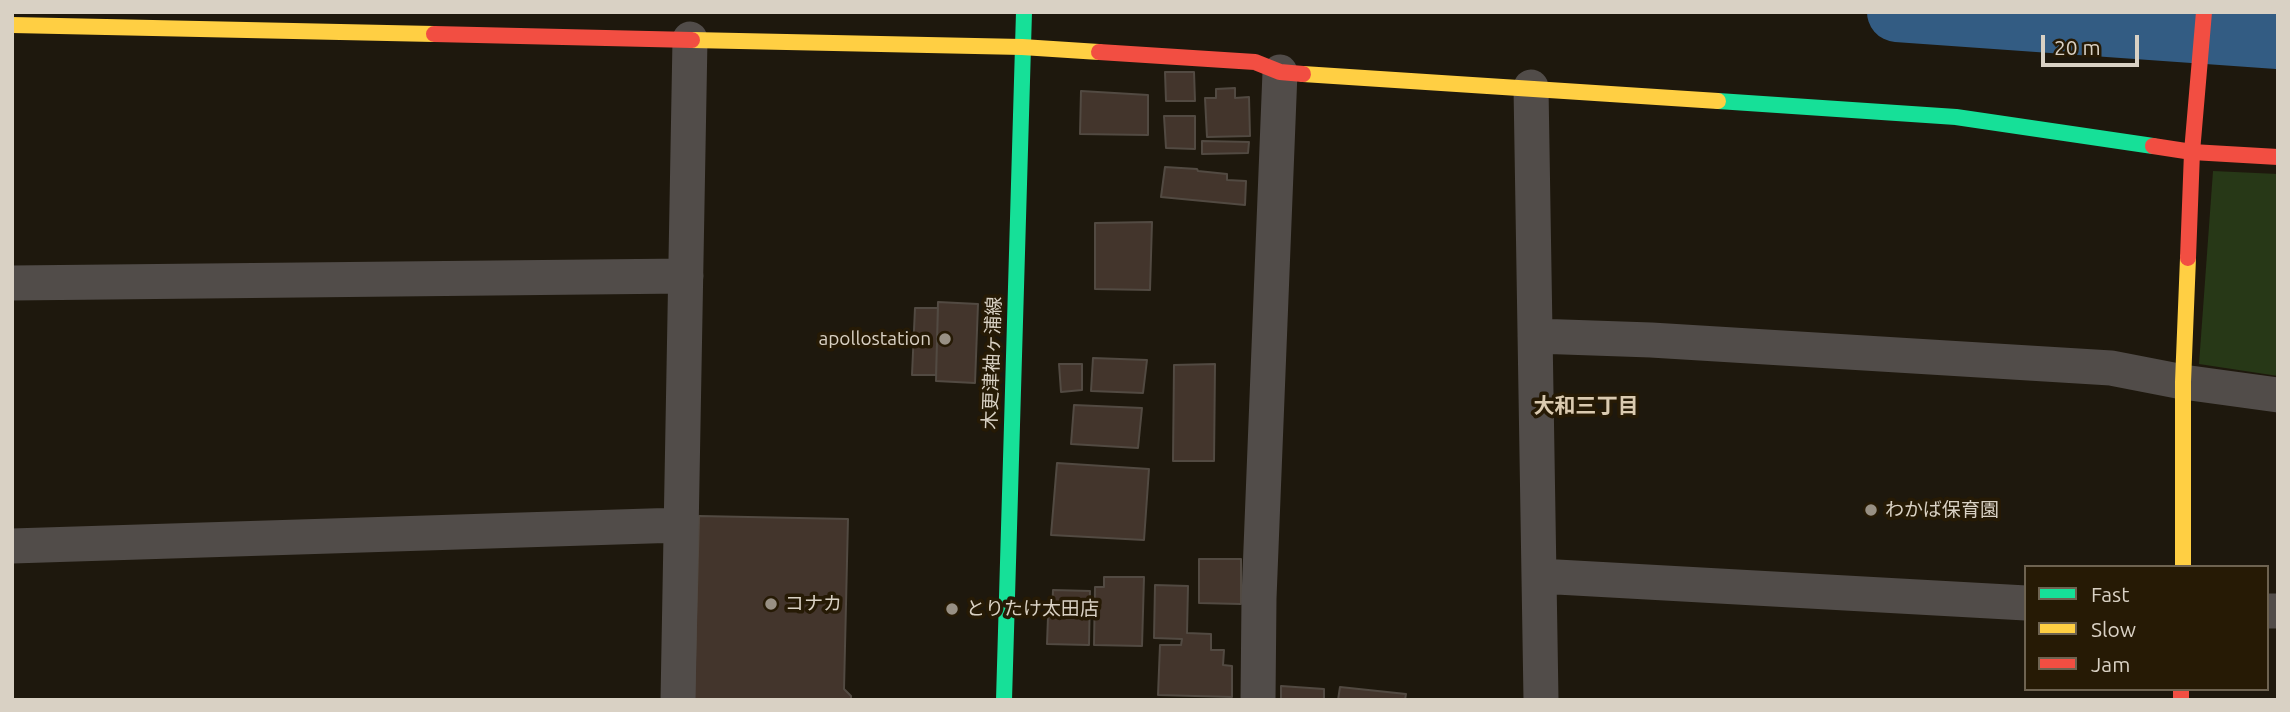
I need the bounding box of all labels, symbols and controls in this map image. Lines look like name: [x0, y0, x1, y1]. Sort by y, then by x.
scale bar: [2045, 21, 2143, 65]
text: 20 m: [2054, 35, 2101, 59]
street label: 木更津袖ヶ浦線: [978, 296, 1006, 430]
place label: apollostation: [818, 328, 931, 350]
marker: apollostation: [937, 331, 953, 347]
district label: 大和三丁目: [1534, 393, 1638, 419]
place label: わかば保育園: [1885, 499, 1999, 521]
marker: わかば保育園: [1863, 502, 1879, 518]
legend: [2024, 565, 2269, 691]
text: Fast: [2091, 582, 2129, 606]
place label: コナカ: [785, 593, 842, 615]
marker: コナカ: [763, 596, 779, 612]
place label: とりたけ太田店: [966, 598, 1099, 620]
marker: とりたけ太田店: [944, 601, 960, 617]
text: Slow: [2091, 617, 2136, 641]
text: Jam: [2091, 652, 2130, 676]

